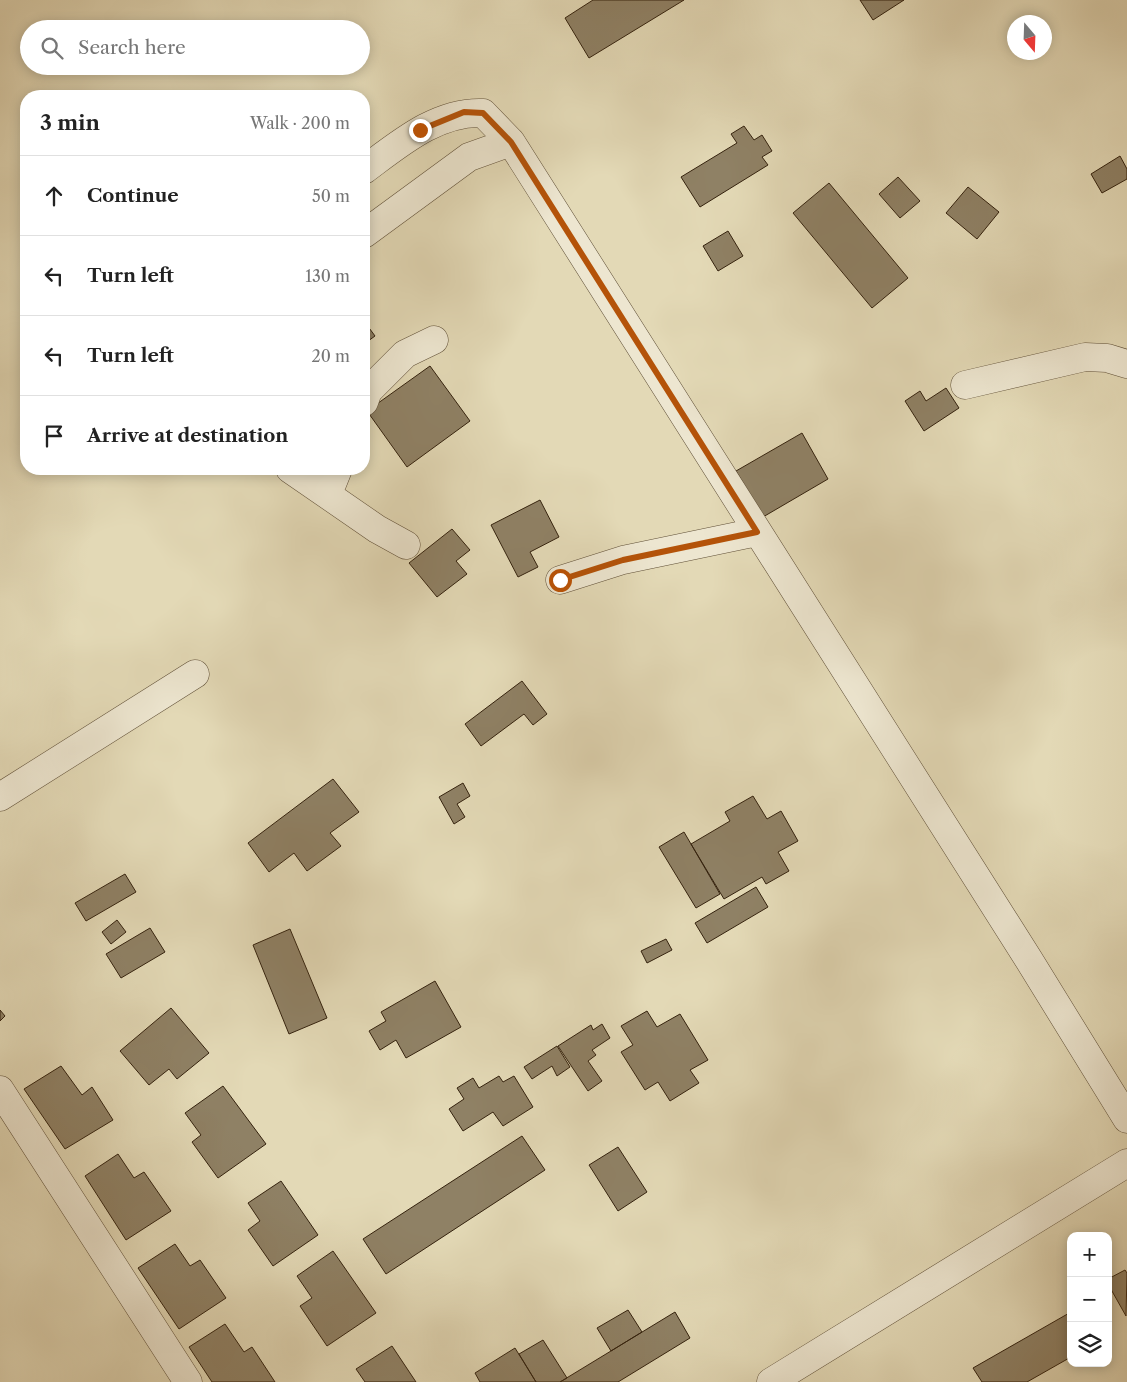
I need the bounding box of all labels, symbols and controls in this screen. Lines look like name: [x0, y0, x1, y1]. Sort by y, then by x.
north arrow: [1007, 15, 1052, 60]
search box: [20, 20, 370, 75]
icon: search: [38, 34, 66, 62]
text: Search here: [78, 36, 186, 59]
text: 3 min: [40, 110, 100, 135]
text: Walk · 200 m: [250, 113, 350, 133]
route end: [409, 119, 432, 142]
icon: ahead: [40, 182, 68, 210]
text: Continue: [87, 184, 179, 207]
text: 50 m: [312, 186, 350, 206]
icon: left: [40, 262, 68, 290]
text: Turn left: [87, 264, 174, 287]
text: 130 m: [305, 266, 350, 286]
icon: left: [40, 342, 68, 370]
text: Turn left: [87, 344, 174, 367]
text: 20 m: [311, 346, 350, 366]
icon: arrive: [40, 422, 68, 450]
text: Arrive at destination: [87, 424, 288, 447]
route start: [549, 569, 572, 592]
map controls: [1067, 1232, 1112, 1367]
button: +: [1067, 1232, 1112, 1277]
button: −: [1067, 1277, 1112, 1322]
button: layers: [1067, 1322, 1112, 1367]

